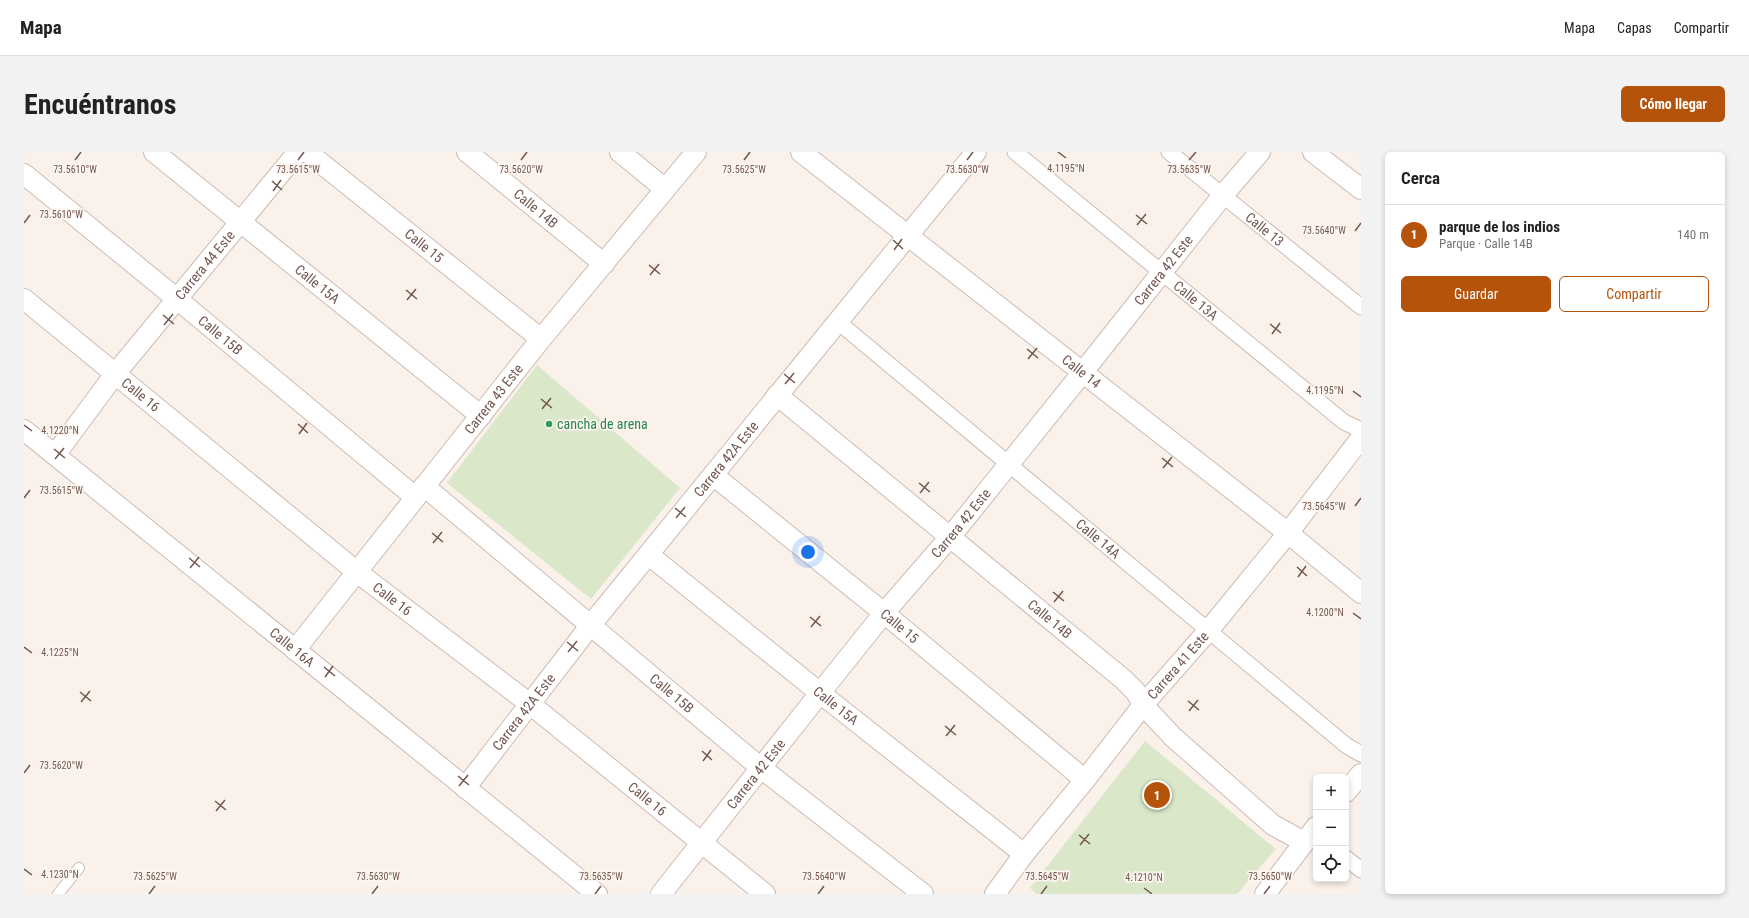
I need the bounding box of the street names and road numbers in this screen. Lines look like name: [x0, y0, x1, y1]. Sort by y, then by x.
street label: Calle 14B: [511, 186, 561, 231]
street label: Calle 13: [1242, 209, 1287, 250]
street label: Calle 15: [402, 225, 447, 266]
street label: Carrera 44 Este: [172, 227, 238, 303]
street label: Carrera 42 Este: [1131, 232, 1196, 308]
street label: Calle 15A: [292, 261, 343, 307]
street label: Calle 13A: [1170, 278, 1221, 323]
street label: Calle 15B: [195, 312, 246, 358]
street label: Calle 14: [1059, 351, 1104, 391]
street label: Carrera 43 Este: [461, 361, 526, 437]
street label: Calle 16: [118, 374, 163, 415]
street label: Carrera 42A Este: [691, 418, 762, 500]
street label: Carrera 42 Este: [928, 485, 994, 561]
street label: Calle 14A: [1073, 516, 1124, 562]
street label: Calle 16: [370, 579, 415, 619]
street label: Calle 14B: [1025, 596, 1075, 642]
street label: Calle 15: [877, 606, 922, 646]
street label: Calle 16A: [267, 624, 318, 670]
street label: Carrera 41 Este: [1144, 628, 1212, 702]
street label: Carrera 42A Este: [489, 670, 559, 754]
street label: Calle 15B: [646, 670, 697, 716]
street label: Calle 15A: [810, 683, 862, 728]
street label: Carrera 42 Este: [723, 735, 789, 812]
street label: Calle 16: [625, 779, 670, 819]

